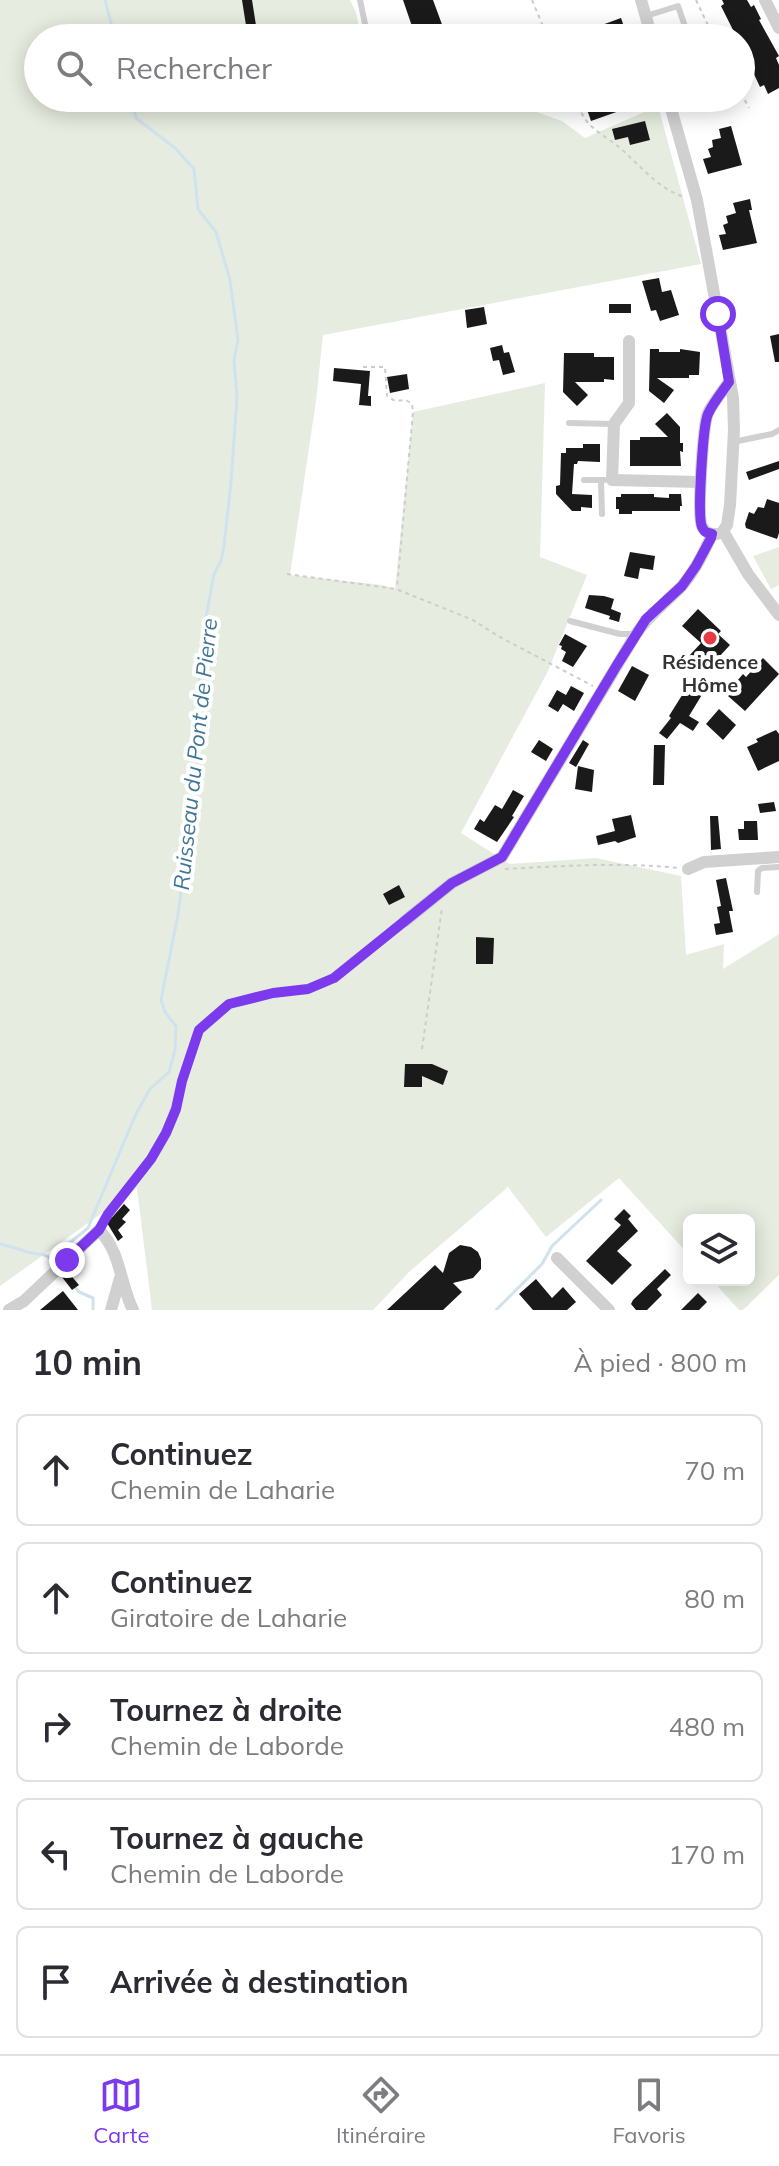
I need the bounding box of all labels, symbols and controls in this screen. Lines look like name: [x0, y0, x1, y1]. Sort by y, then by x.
search box: [24, 24, 755, 112]
icon: search: [52, 46, 96, 90]
text: Rechercher: [116, 49, 272, 87]
route start: [700, 296, 736, 332]
water label: Ruisseau du Pont de Pierre: [167, 617, 223, 891]
marker: Résidence Hôme: [701, 629, 719, 647]
place label: Résidence Hôme: [662, 649, 758, 697]
map controls: [683, 1214, 755, 1286]
button: layers: [683, 1214, 755, 1286]
route end: [49, 1242, 85, 1278]
text: 10 min: [32, 1341, 142, 1384]
text: À pied · 800 m: [574, 1346, 747, 1379]
text: Continuez: [110, 1435, 253, 1473]
icon: ahead: [34, 1448, 78, 1492]
text: 70 m: [684, 1454, 745, 1487]
text: Chemin de Laharie: [110, 1473, 335, 1506]
text: Continuez: [110, 1563, 253, 1601]
icon: ahead: [34, 1576, 78, 1620]
text: 80 m: [684, 1582, 745, 1615]
text: Giratoire de Laharie: [110, 1601, 347, 1634]
text: Tournez à droite: [110, 1691, 342, 1729]
icon: right: [34, 1704, 78, 1748]
text: 480 m: [669, 1710, 745, 1743]
text: Chemin de Laborde: [110, 1729, 344, 1762]
text: Tournez à gauche: [110, 1819, 364, 1857]
icon: left: [34, 1832, 78, 1876]
text: 170 m: [669, 1838, 745, 1871]
text: Chemin de Laborde: [110, 1857, 344, 1890]
icon: arrive: [34, 1960, 78, 2004]
text: Arrivée à destination: [110, 1963, 409, 2001]
tab: Carte: [93, 2073, 149, 2149]
tab: Itinéraire: [336, 2073, 426, 2149]
tab: Favoris: [612, 2073, 686, 2149]

